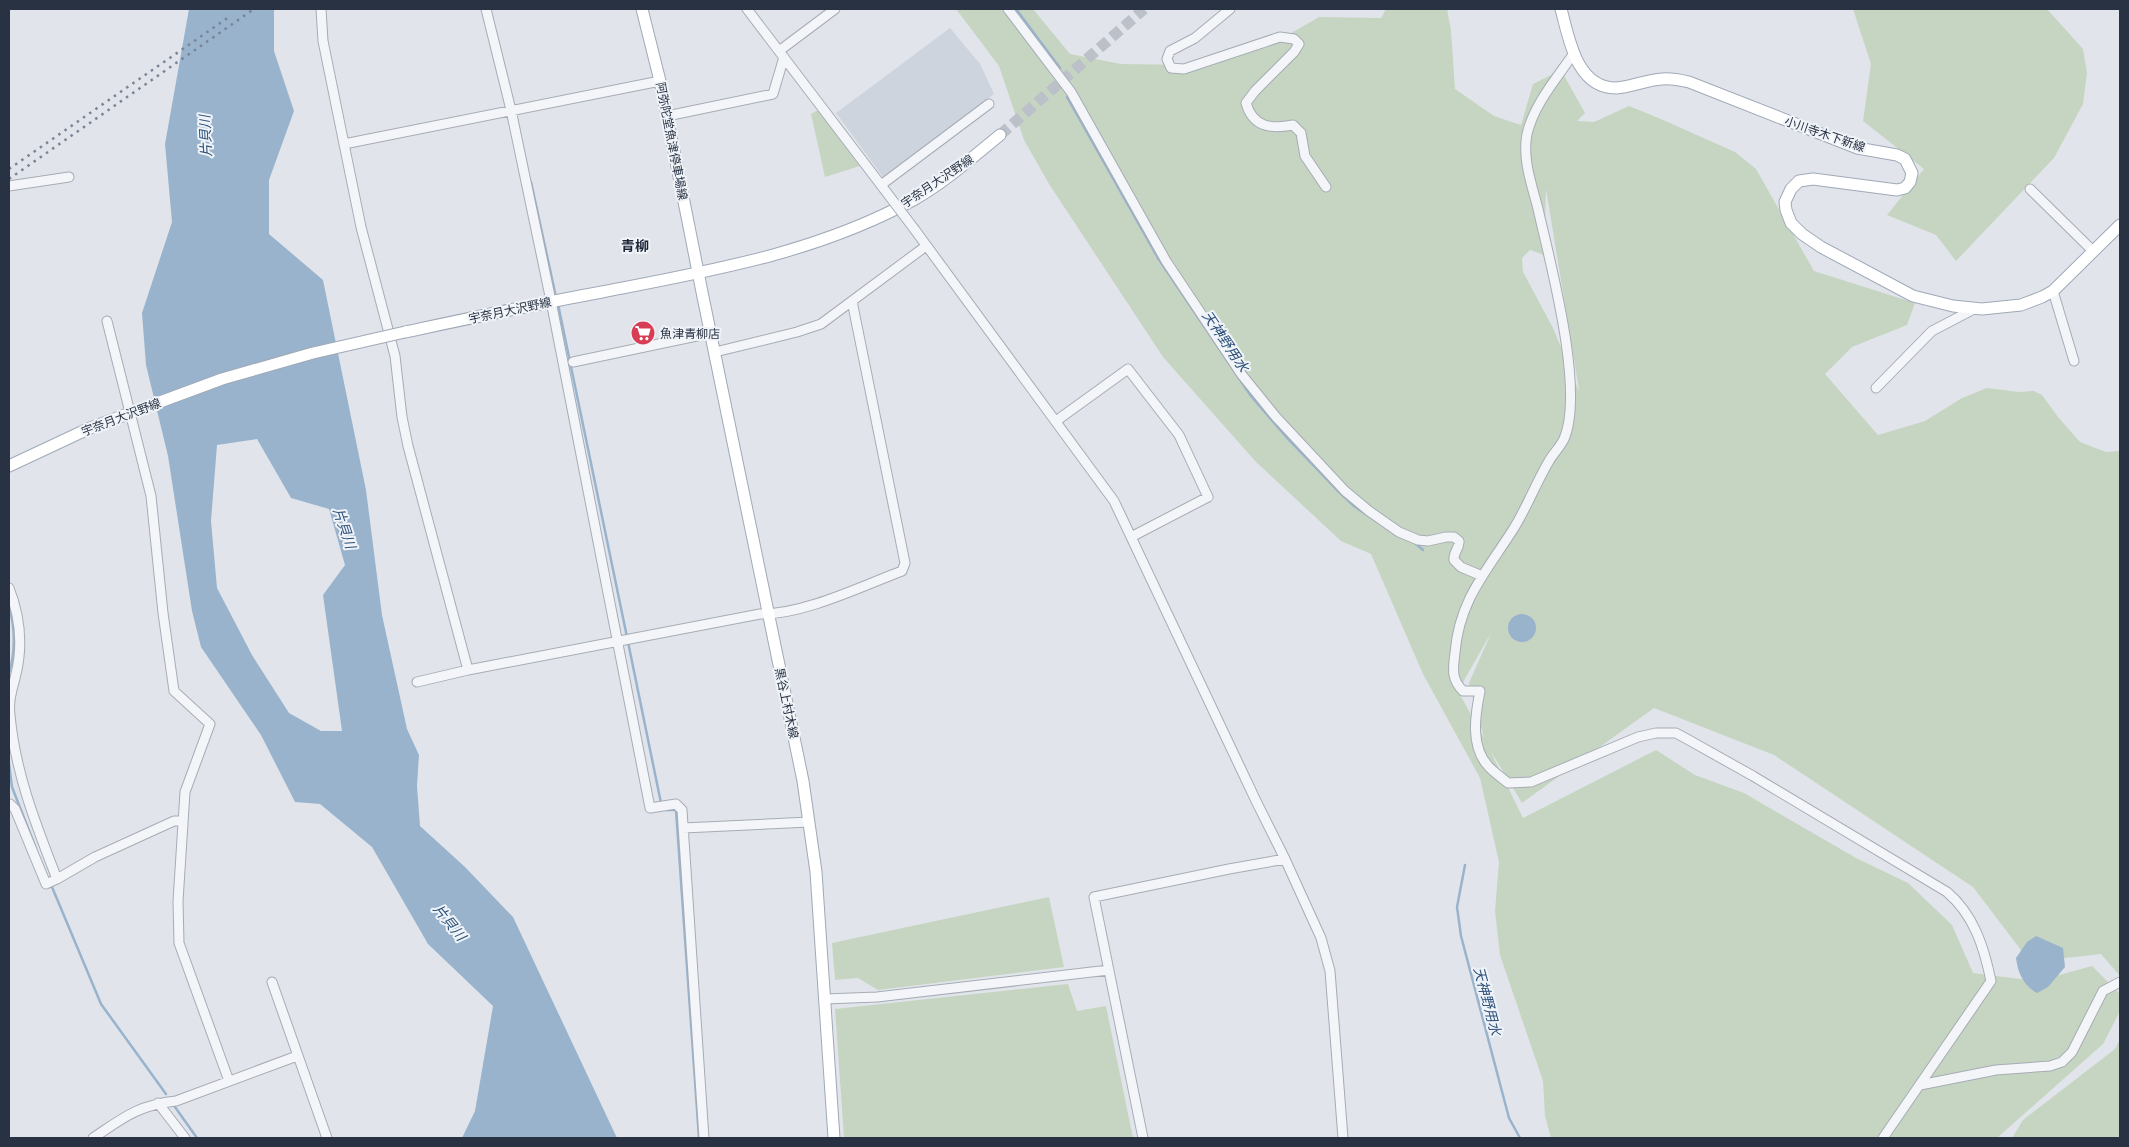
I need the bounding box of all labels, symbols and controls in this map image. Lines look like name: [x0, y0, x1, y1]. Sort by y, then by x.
street label: 阿弥陀堂魚津停車場線: [652, 80, 692, 202]
street label: 小川寺木下新線: [1783, 112, 1867, 156]
water label: 片貝川: [194, 113, 216, 157]
street label: 宇奈月大沢野線: [897, 150, 977, 212]
district label: 青柳: [621, 236, 649, 255]
street label: 宇奈月大沢野線: [467, 293, 553, 327]
water label: 天神野用水: [1199, 307, 1255, 377]
supermarket icon: 魚津青柳店: [630, 320, 656, 346]
place label: 魚津青柳店: [660, 325, 720, 342]
street label: 宇奈月大沢野線: [79, 394, 163, 440]
water label: 片貝川: [329, 505, 361, 553]
street label: 黒谷上村木線: [771, 666, 803, 740]
water label: 片貝川: [429, 900, 472, 946]
water label: 天神野用水: [1470, 965, 1507, 1039]

